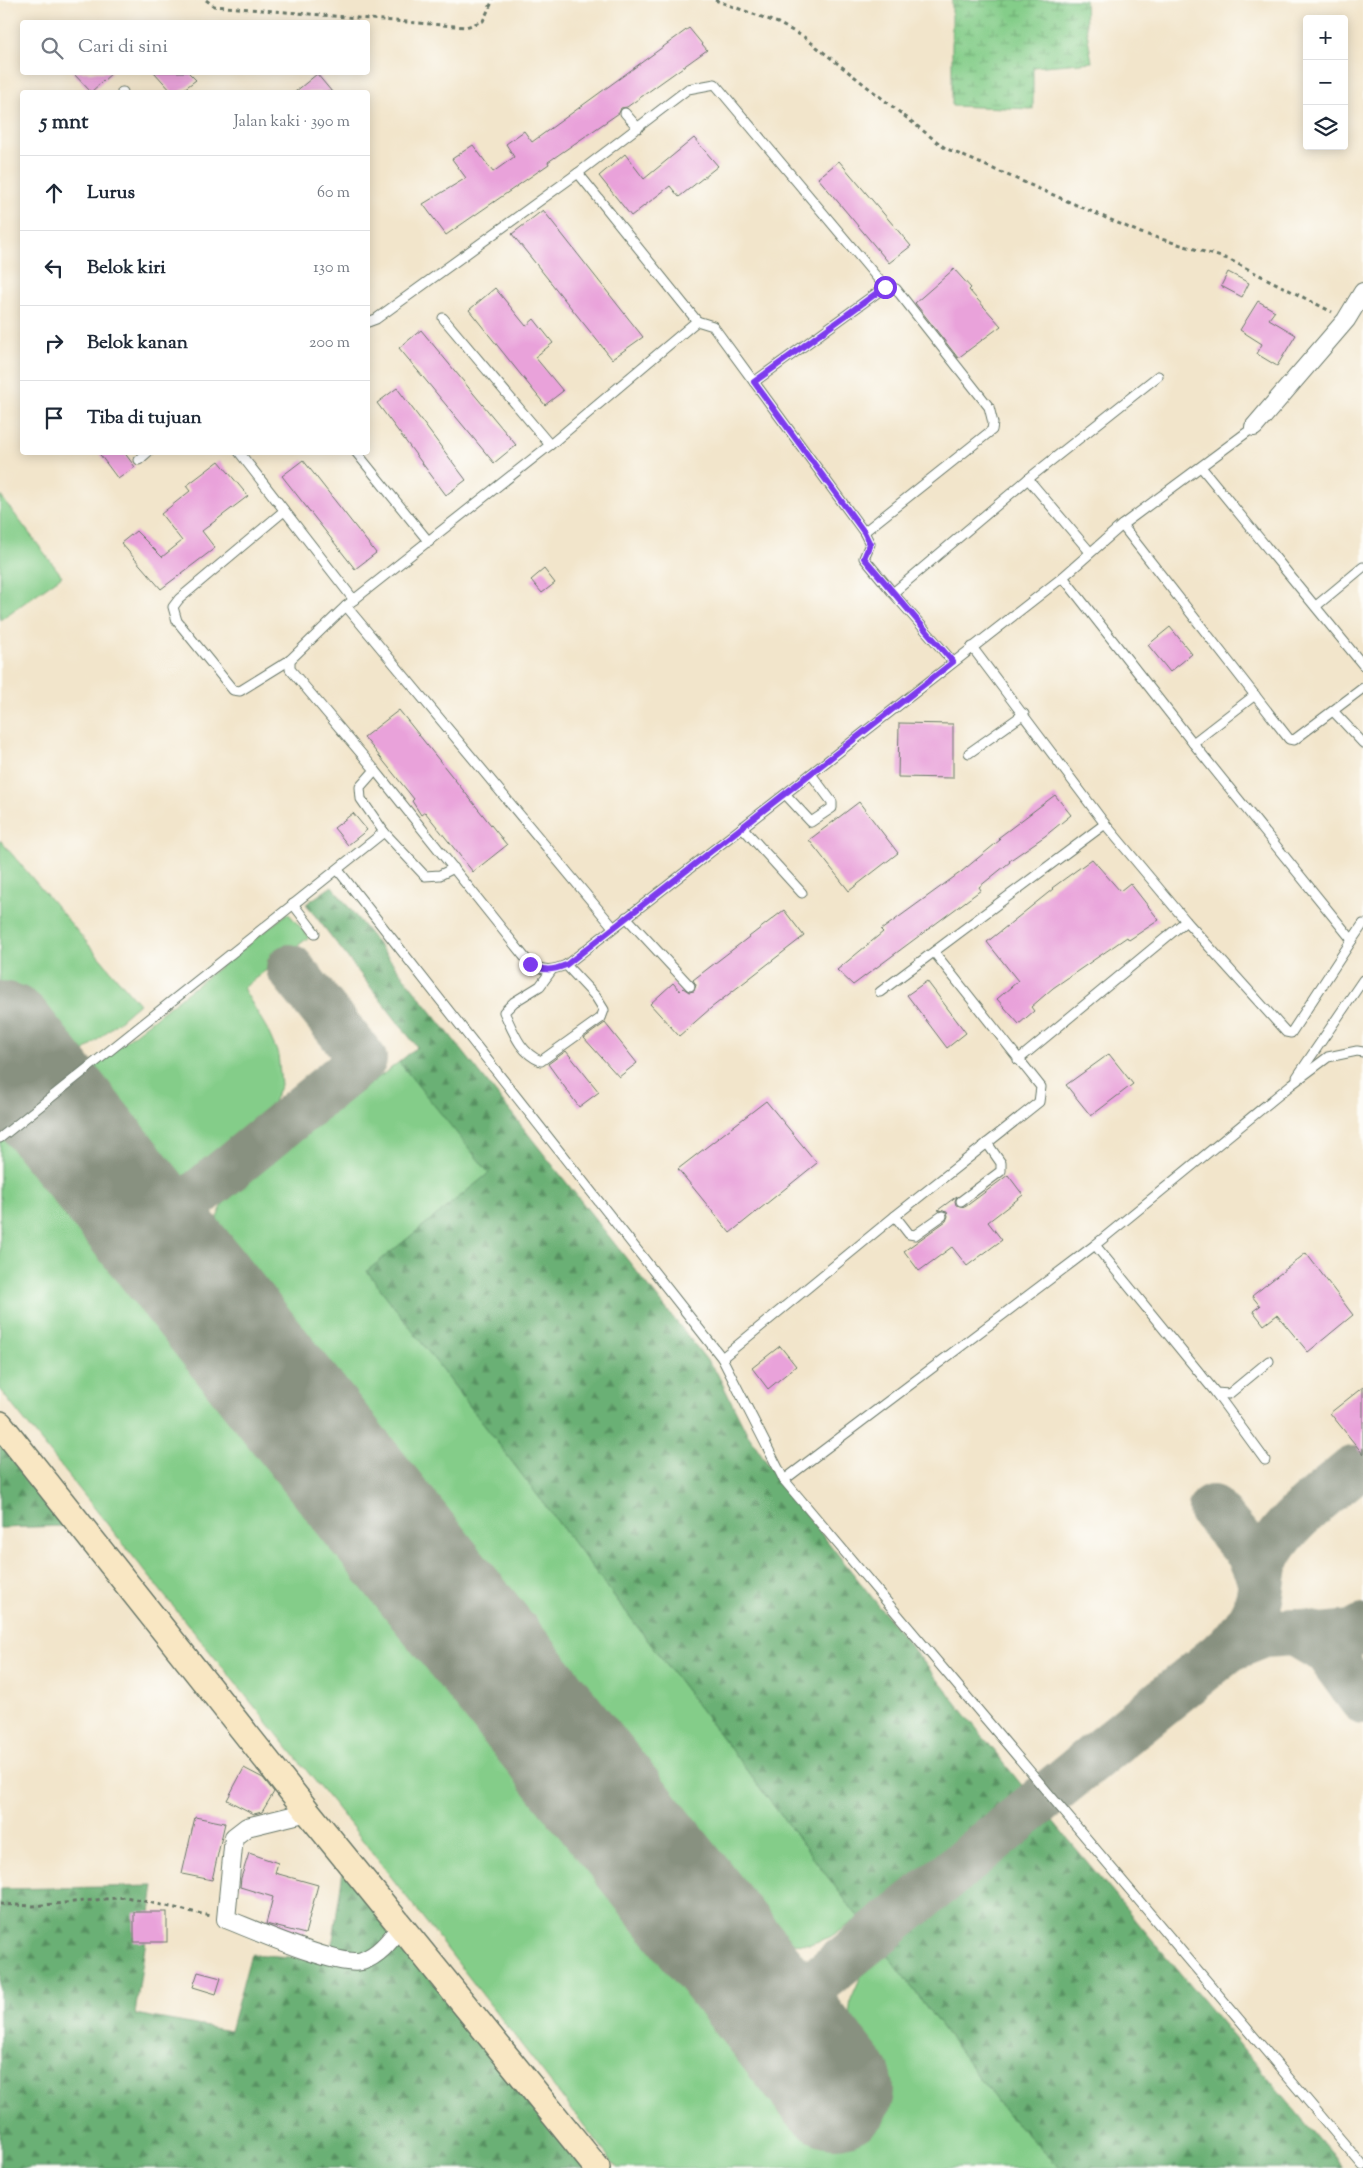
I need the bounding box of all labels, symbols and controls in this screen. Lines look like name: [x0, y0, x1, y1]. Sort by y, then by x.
map controls: [1303, 15, 1348, 150]
button: +: [1303, 15, 1348, 60]
search box: [20, 20, 370, 75]
icon: search: [38, 34, 66, 62]
text: Cari di sini: [78, 34, 168, 61]
button: −: [1303, 60, 1348, 105]
button: layers: [1303, 105, 1348, 150]
text: 5 mnt: [40, 108, 88, 138]
text: Jalan kaki · 390 m: [234, 111, 350, 134]
icon: ahead: [40, 179, 68, 207]
text: Lurus: [87, 180, 135, 207]
text: 60 m: [317, 182, 350, 205]
icon: left: [40, 254, 68, 282]
text: Belok kiri: [87, 255, 166, 282]
text: 130 m: [313, 257, 350, 280]
route start: [874, 276, 897, 299]
icon: right: [40, 329, 68, 357]
text: Belok kanan: [87, 330, 188, 357]
text: 200 m: [309, 332, 350, 355]
icon: arrive: [40, 404, 68, 432]
text: Tiba di tujuan: [87, 405, 202, 432]
route end: [519, 953, 542, 976]

